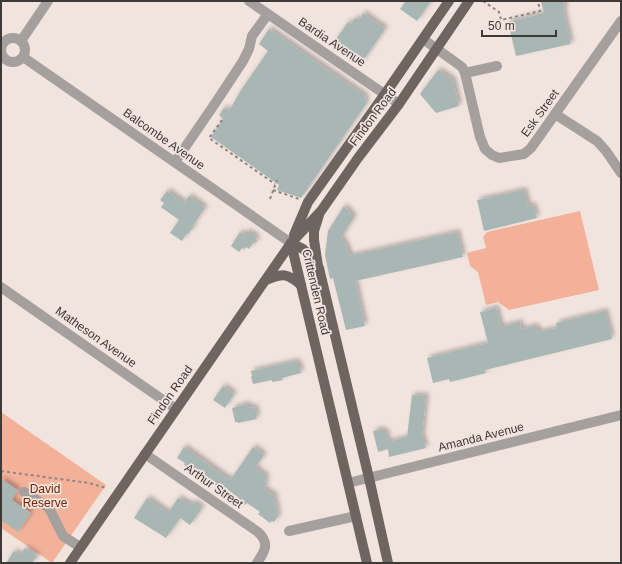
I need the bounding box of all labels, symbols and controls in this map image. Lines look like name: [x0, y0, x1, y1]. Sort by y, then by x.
scale bar: [482, 12, 556, 38]
street label: Bardia Avenue: [296, 14, 368, 70]
text: 50 m: [488, 19, 515, 33]
street label: Findon Road: [347, 85, 399, 149]
street label: Esk Street: [518, 86, 562, 140]
street label: Balcombe Avenue: [120, 106, 208, 173]
street label: Crittenden Road: [299, 248, 333, 336]
street label: Matheson Avenue: [53, 304, 140, 370]
street label: Findon Road: [145, 363, 195, 427]
street label: Amanda Avenue: [437, 420, 526, 454]
street label: Arthur Street: [182, 461, 246, 512]
park label: David Reserve: [23, 482, 68, 510]

